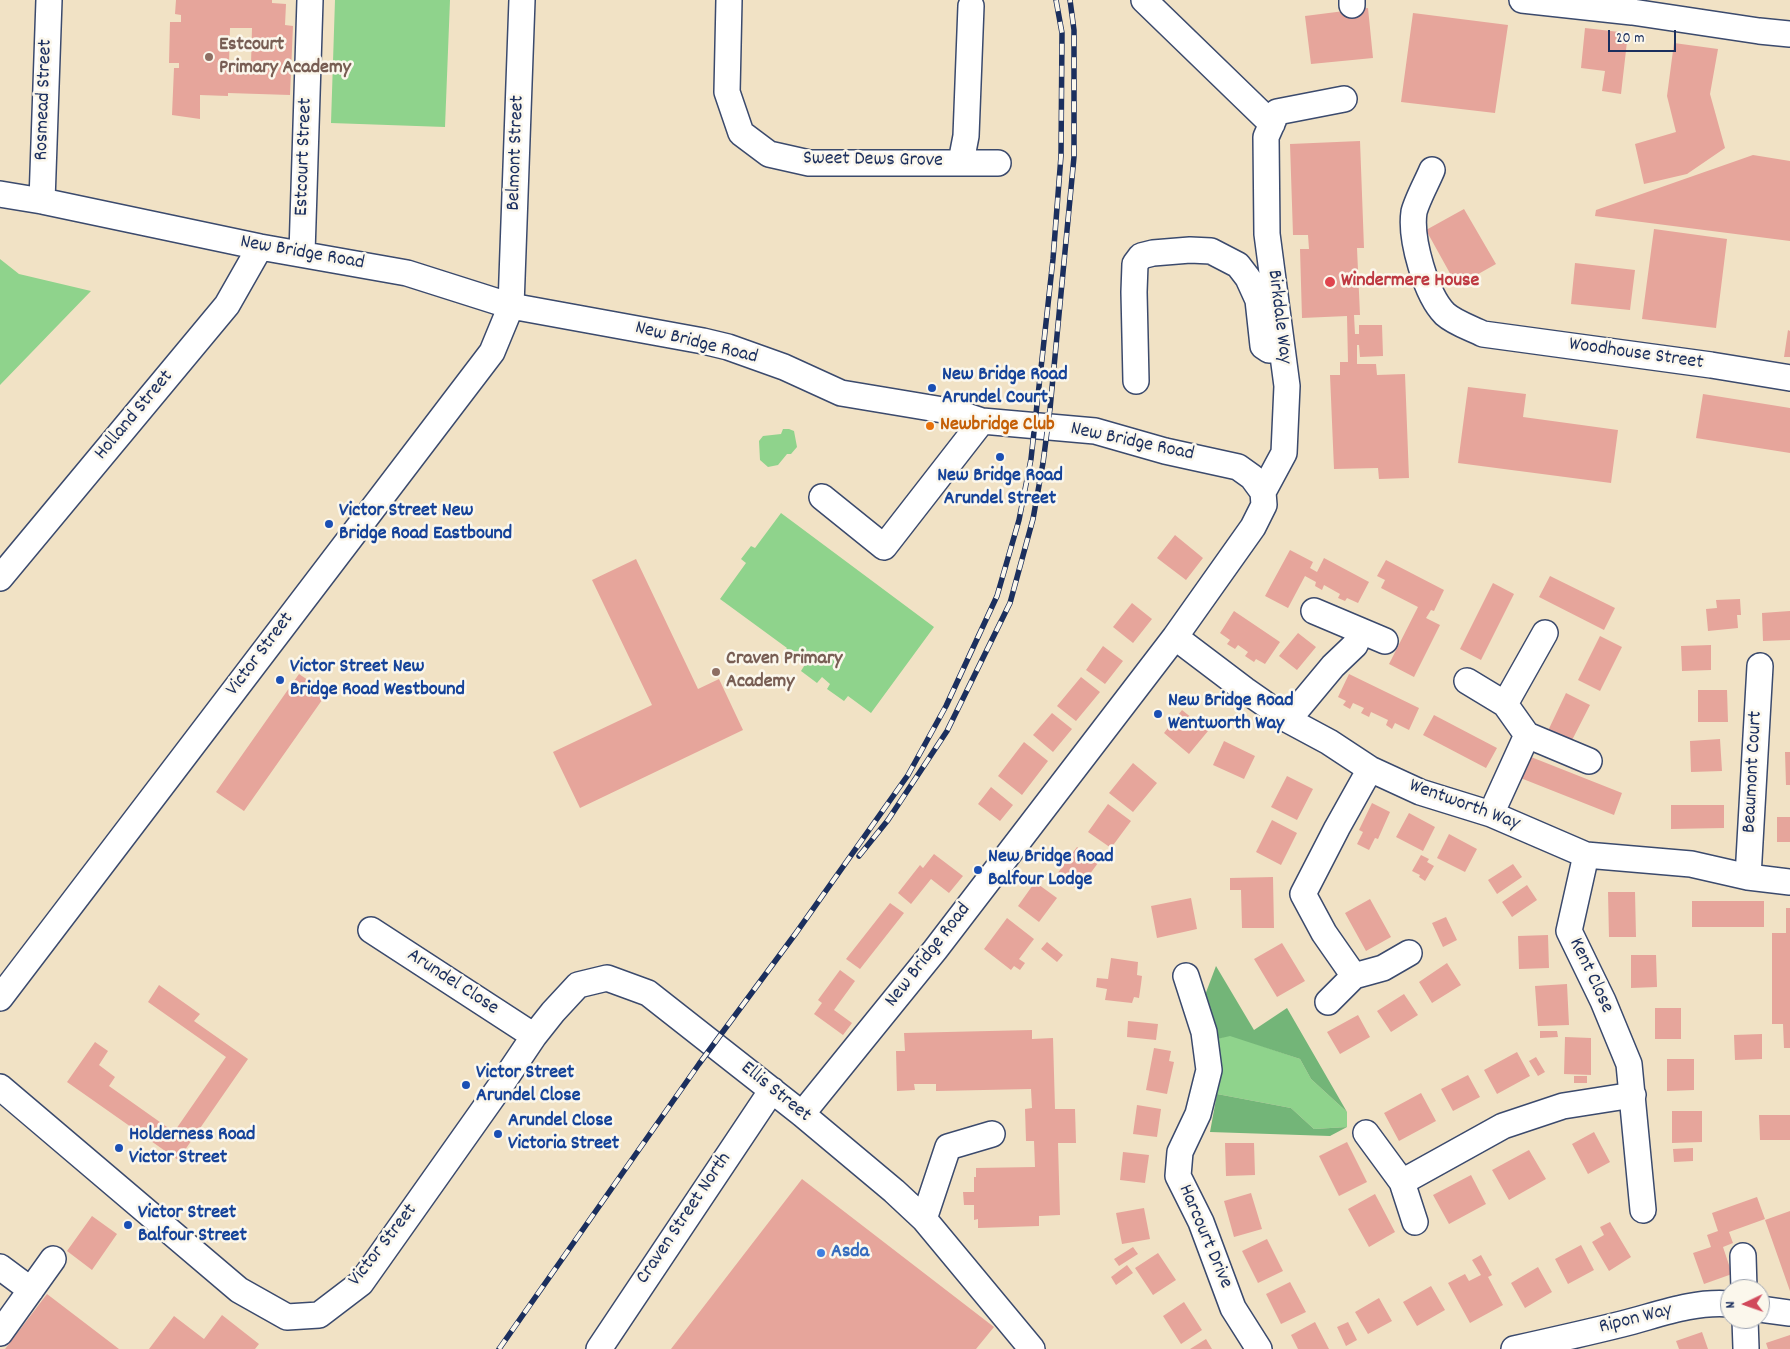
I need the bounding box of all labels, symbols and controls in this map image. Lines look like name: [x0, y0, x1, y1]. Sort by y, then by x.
scale bar: [1610, 20, 1678, 52]
text: 20 m: [1616, 28, 1644, 50]
place label: Estcourt Primary Academy: [219, 34, 351, 81]
street label: Rosmead Street: [31, 39, 59, 161]
marker: Estcourt Primary Academy: [203, 51, 215, 63]
street label: Belmont Street: [503, 95, 531, 211]
street label: Estcourt Street: [291, 97, 319, 217]
street label: Sweet Dews Grove: [803, 148, 943, 174]
street label: New Bridge Road: [238, 231, 366, 277]
street label: Birkdale Way: [1260, 269, 1296, 365]
place label: Windermere House: [1341, 270, 1479, 294]
marker: Windermere House: [1323, 275, 1337, 289]
street label: New Bridge Road: [632, 317, 760, 371]
street label: Woodhouse Street: [1567, 334, 1705, 376]
place label: New Bridge Road Arundel Court: [942, 364, 1068, 411]
street label: Holland Street: [91, 366, 179, 466]
marker: New Bridge Road Arundel Court: [926, 382, 938, 394]
place label: Newbridge Club: [940, 414, 1055, 438]
street label: New Bridge Road: [1068, 418, 1196, 468]
marker: Newbridge Club: [924, 420, 936, 432]
marker: New Bridge Road Arundel Street: [994, 451, 1006, 463]
place label: New Bridge Road Arundel Street: [937, 465, 1063, 512]
place label: Victor Street New Bridge Road Eastbound: [339, 500, 512, 547]
marker: Victor Street New Bridge Road Eastbound: [323, 518, 335, 530]
street label: Victor Street: [222, 609, 300, 701]
place label: Craven Primary Academy: [726, 648, 842, 695]
place label: Victor Street New Bridge Road Westbound: [290, 656, 465, 703]
marker: Craven Primary Academy: [710, 666, 722, 678]
marker: Victor Street New Bridge Road Westbound: [274, 674, 286, 686]
place label: New Bridge Road Wentworth Way: [1168, 690, 1294, 737]
marker: New Bridge Road Wentworth Way: [1152, 708, 1164, 720]
street label: Beaumont Court: [1739, 710, 1769, 834]
street label: Wentworth Way: [1405, 775, 1523, 837]
place label: New Bridge Road Balfour Lodge: [988, 846, 1114, 893]
marker: New Bridge Road Balfour Lodge: [972, 864, 984, 876]
street label: New Bridge Road: [881, 899, 977, 1013]
street label: Kent Close: [1562, 935, 1618, 1017]
street label: Arundel Close: [402, 944, 502, 1022]
street label: Ellis Street: [735, 1057, 815, 1129]
place label: Victor Street Arundel Close: [476, 1062, 580, 1109]
marker: Victor Street Arundel Close: [460, 1079, 472, 1091]
place label: Arundel Close Victoria Street: [508, 1110, 619, 1157]
place label: Holderness Road Victor Street: [129, 1124, 255, 1171]
marker: Arundel Close Victoria Street: [492, 1128, 504, 1140]
marker: Holderness Road Victor Street: [113, 1142, 125, 1154]
street label: Craven Street North: [632, 1149, 738, 1289]
street label: Harcourt Drive: [1171, 1181, 1237, 1293]
street label: Victor Street: [344, 1200, 424, 1292]
place label: Victor Street Balfour Street: [138, 1202, 247, 1249]
marker: Victor Street Balfour Street: [122, 1219, 134, 1231]
place label: Asda: [831, 1241, 869, 1265]
marker: Asda: [815, 1247, 827, 1259]
north arrow: [1720, 1279, 1770, 1329]
street label: Ripon Way: [1597, 1299, 1675, 1341]
text: N: [1721, 1301, 1741, 1309]

